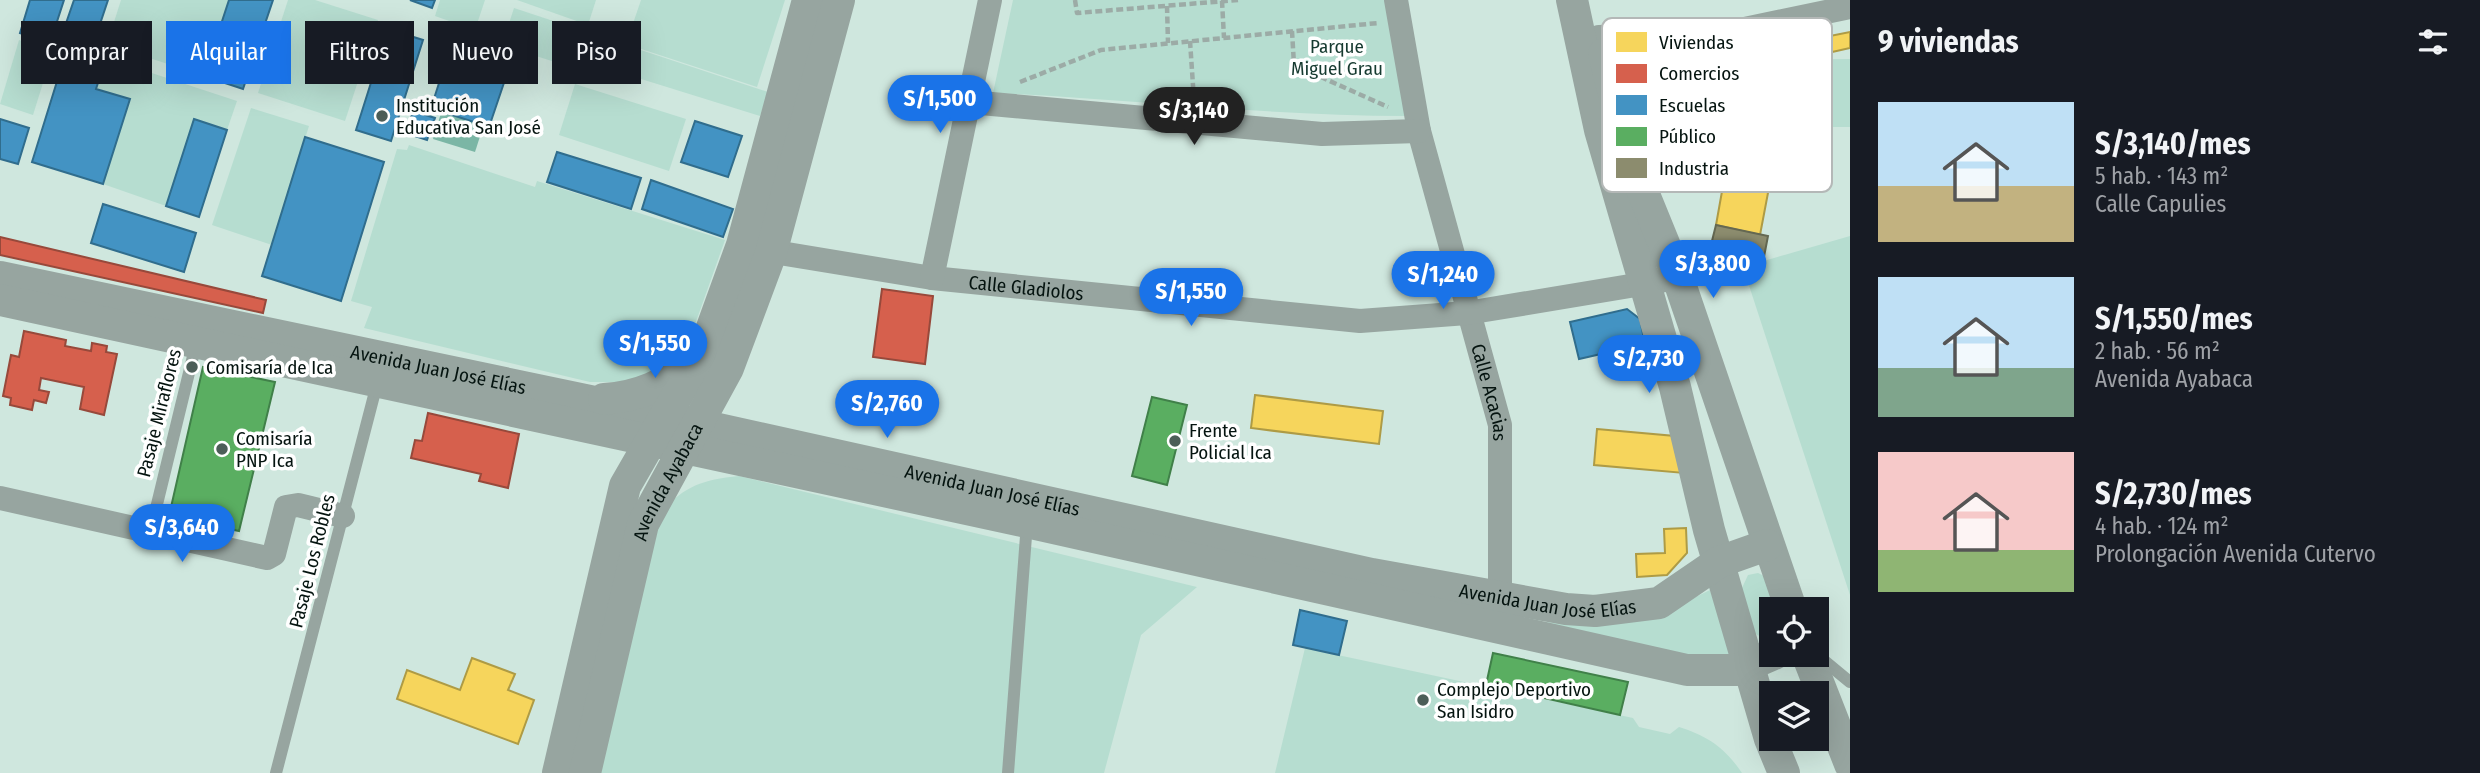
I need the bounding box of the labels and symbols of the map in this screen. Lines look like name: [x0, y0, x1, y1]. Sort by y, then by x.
legend: [1602, 18, 1832, 192]
text: Viviendas: [1659, 31, 1734, 54]
park label: Parque Miguel Grau: [1291, 35, 1383, 80]
text: Comercios: [1659, 62, 1739, 85]
pin: S/1,500: [875, 76, 1005, 135]
pin: S/3,140: [1129, 88, 1259, 147]
place label: Institución Educativa San José: [396, 94, 541, 139]
text: Escuelas: [1659, 94, 1725, 117]
marker: Institución Educativa San José: [374, 108, 390, 124]
text: Público: [1659, 125, 1716, 148]
text: Industria: [1659, 157, 1729, 180]
pin: S/3,800: [1648, 240, 1778, 300]
pin: S/1,240: [1378, 252, 1508, 311]
pin: S/1,550: [1126, 268, 1256, 328]
street label: Calle Gladiolos: [968, 270, 1085, 305]
pin: S/1,550: [590, 320, 720, 380]
pin: S/2,730: [1584, 336, 1714, 395]
street label: Avenida Juan José Elías: [349, 340, 528, 399]
street label: Calle Acacias: [1467, 341, 1512, 441]
street label: Pasaje Miraflores: [132, 346, 186, 480]
place label: Comisaría de Ica: [206, 356, 333, 379]
marker: Comisaría de Ica: [184, 359, 200, 375]
pin: S/2,760: [822, 380, 952, 440]
street label: Avenida Ayabaca: [628, 419, 707, 543]
place label: Frente Policial Ica: [1189, 419, 1272, 464]
place label: Comisaría PNP Ica: [236, 427, 313, 472]
marker: Frente Policial Ica: [1167, 433, 1183, 449]
marker: Comisaría PNP Ica: [214, 441, 230, 457]
street label: Avenida Juan José Elías: [903, 459, 1082, 520]
street label: Pasaje Los Robles: [284, 492, 340, 630]
pin: S/3,640: [117, 504, 247, 564]
street label: Avenida Juan José Elías: [1457, 578, 1637, 623]
place label: Complejo Deportivo San Isidro: [1437, 678, 1591, 723]
marker: Complejo Deportivo San Isidro: [1415, 692, 1431, 708]

